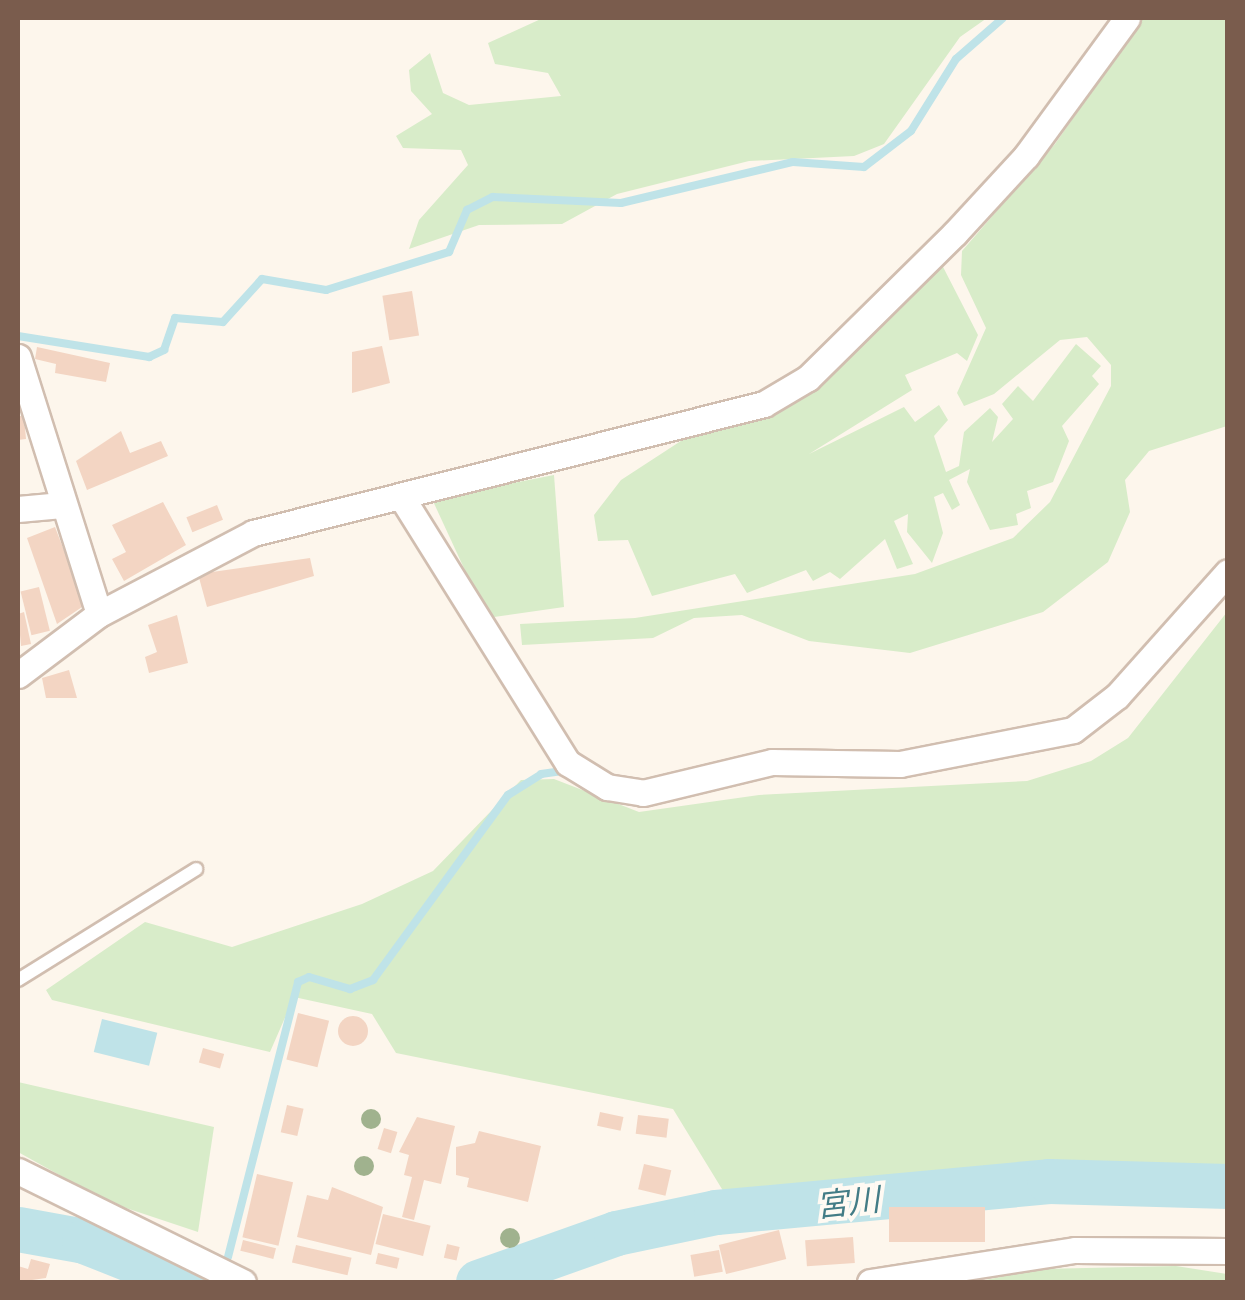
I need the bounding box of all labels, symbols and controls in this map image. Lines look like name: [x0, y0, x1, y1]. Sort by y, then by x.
water label: 宮川: [814, 1181, 882, 1225]

